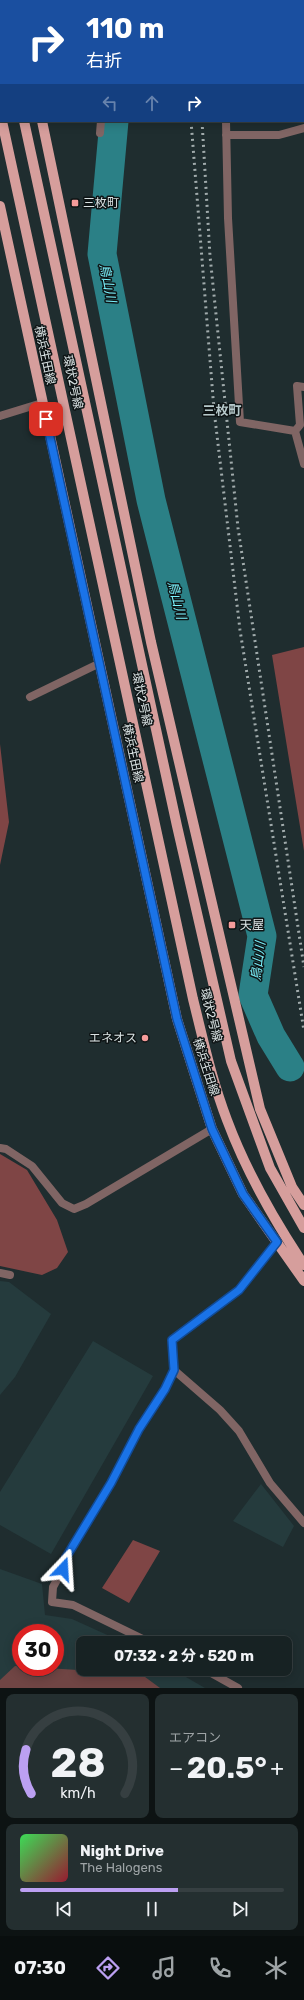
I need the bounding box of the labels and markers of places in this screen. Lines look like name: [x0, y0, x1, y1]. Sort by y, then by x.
place label: 三枚町: [83, 196, 119, 210]
marker: 三枚町: [70, 198, 80, 208]
pin: [29, 402, 63, 436]
place label: 天屋: [240, 918, 264, 932]
marker: 天屋: [227, 920, 237, 930]
place label: エネオス: [89, 1031, 137, 1045]
marker: エネオス: [140, 1033, 150, 1043]

